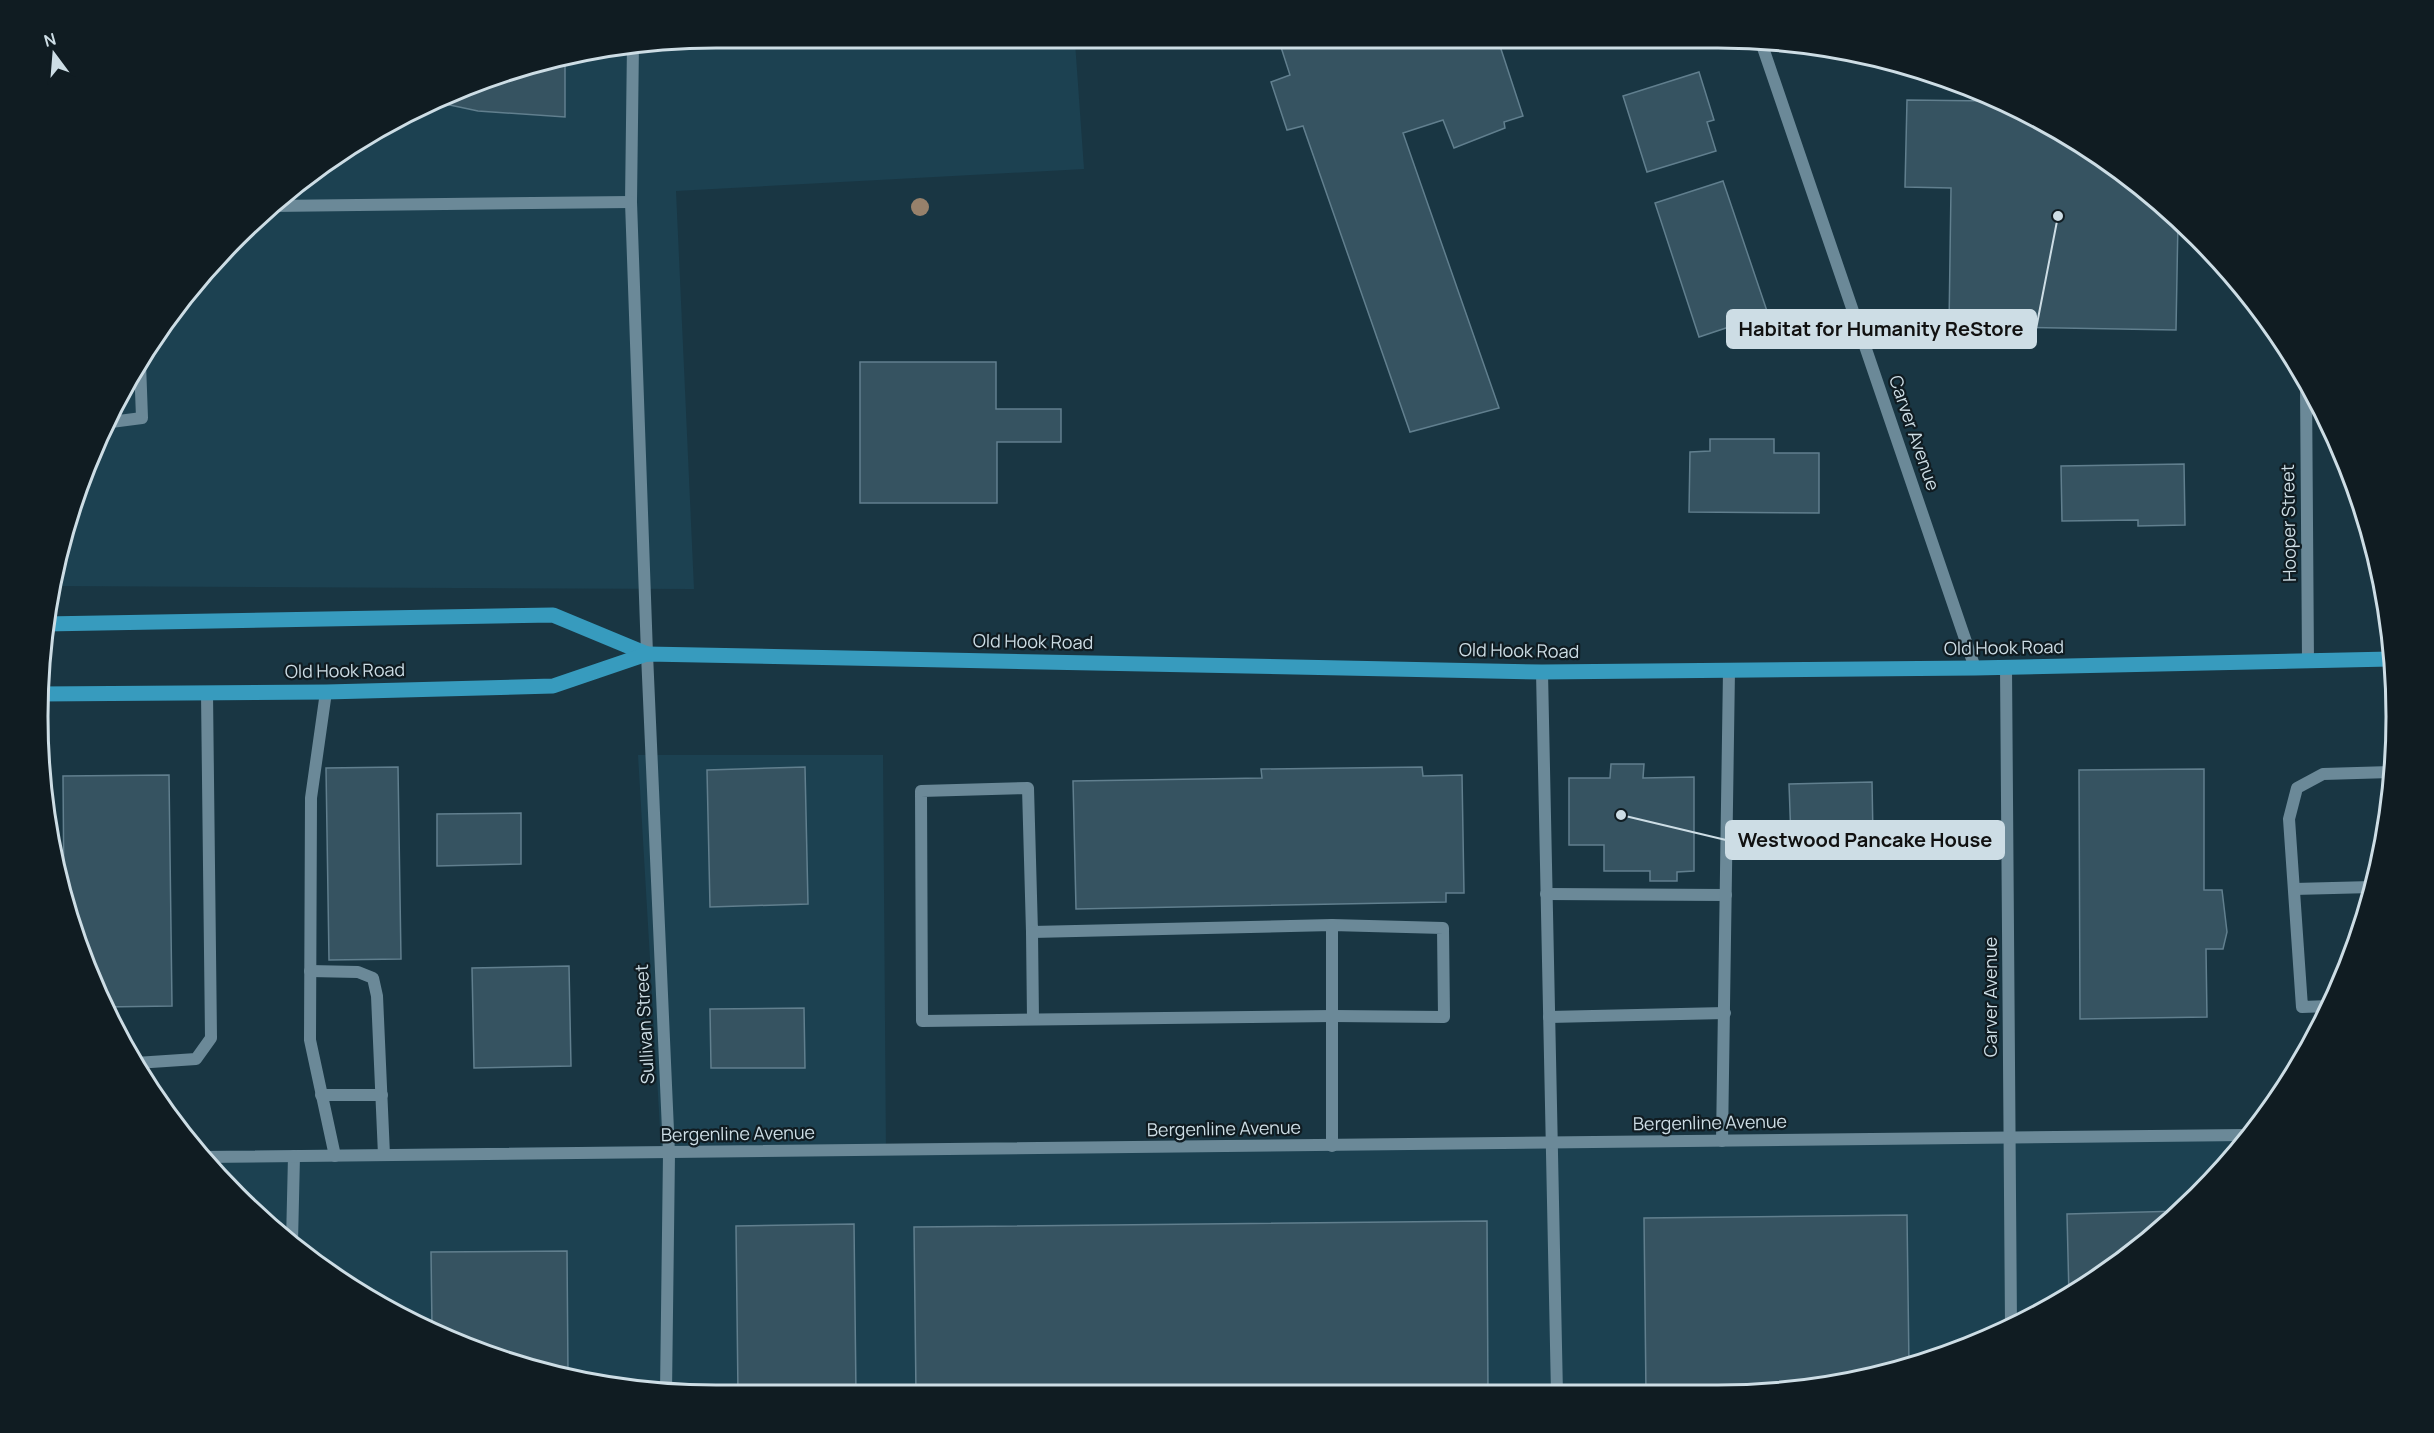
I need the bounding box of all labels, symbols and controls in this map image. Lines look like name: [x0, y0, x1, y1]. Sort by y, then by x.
north arrow: [24, 24, 84, 84]
text: N: [41, 27, 58, 52]
callout: Habitat for Humanity ReStore: [1727, 310, 2036, 348]
text: Habitat for Humanity ReStore: [1738, 315, 2024, 342]
street label: Carver Avenue: [1884, 372, 1946, 493]
street label: Hooper Street: [2275, 464, 2301, 582]
street label: Old Hook Road: [973, 628, 1093, 654]
street label: Old Hook Road: [1944, 634, 2064, 660]
street label: Old Hook Road: [1459, 637, 1579, 663]
street label: Old Hook Road: [285, 657, 405, 683]
callout: Westwood Pancake House: [1726, 821, 2004, 859]
text: Westwood Pancake House: [1738, 826, 1992, 853]
street label: Carver Avenue: [1978, 937, 2002, 1057]
street label: Sullivan Street: [629, 963, 659, 1085]
street label: Bergenline Avenue: [1633, 1109, 1787, 1135]
street label: Bergenline Avenue: [1147, 1115, 1301, 1141]
street label: Bergenline Avenue: [661, 1120, 815, 1146]

